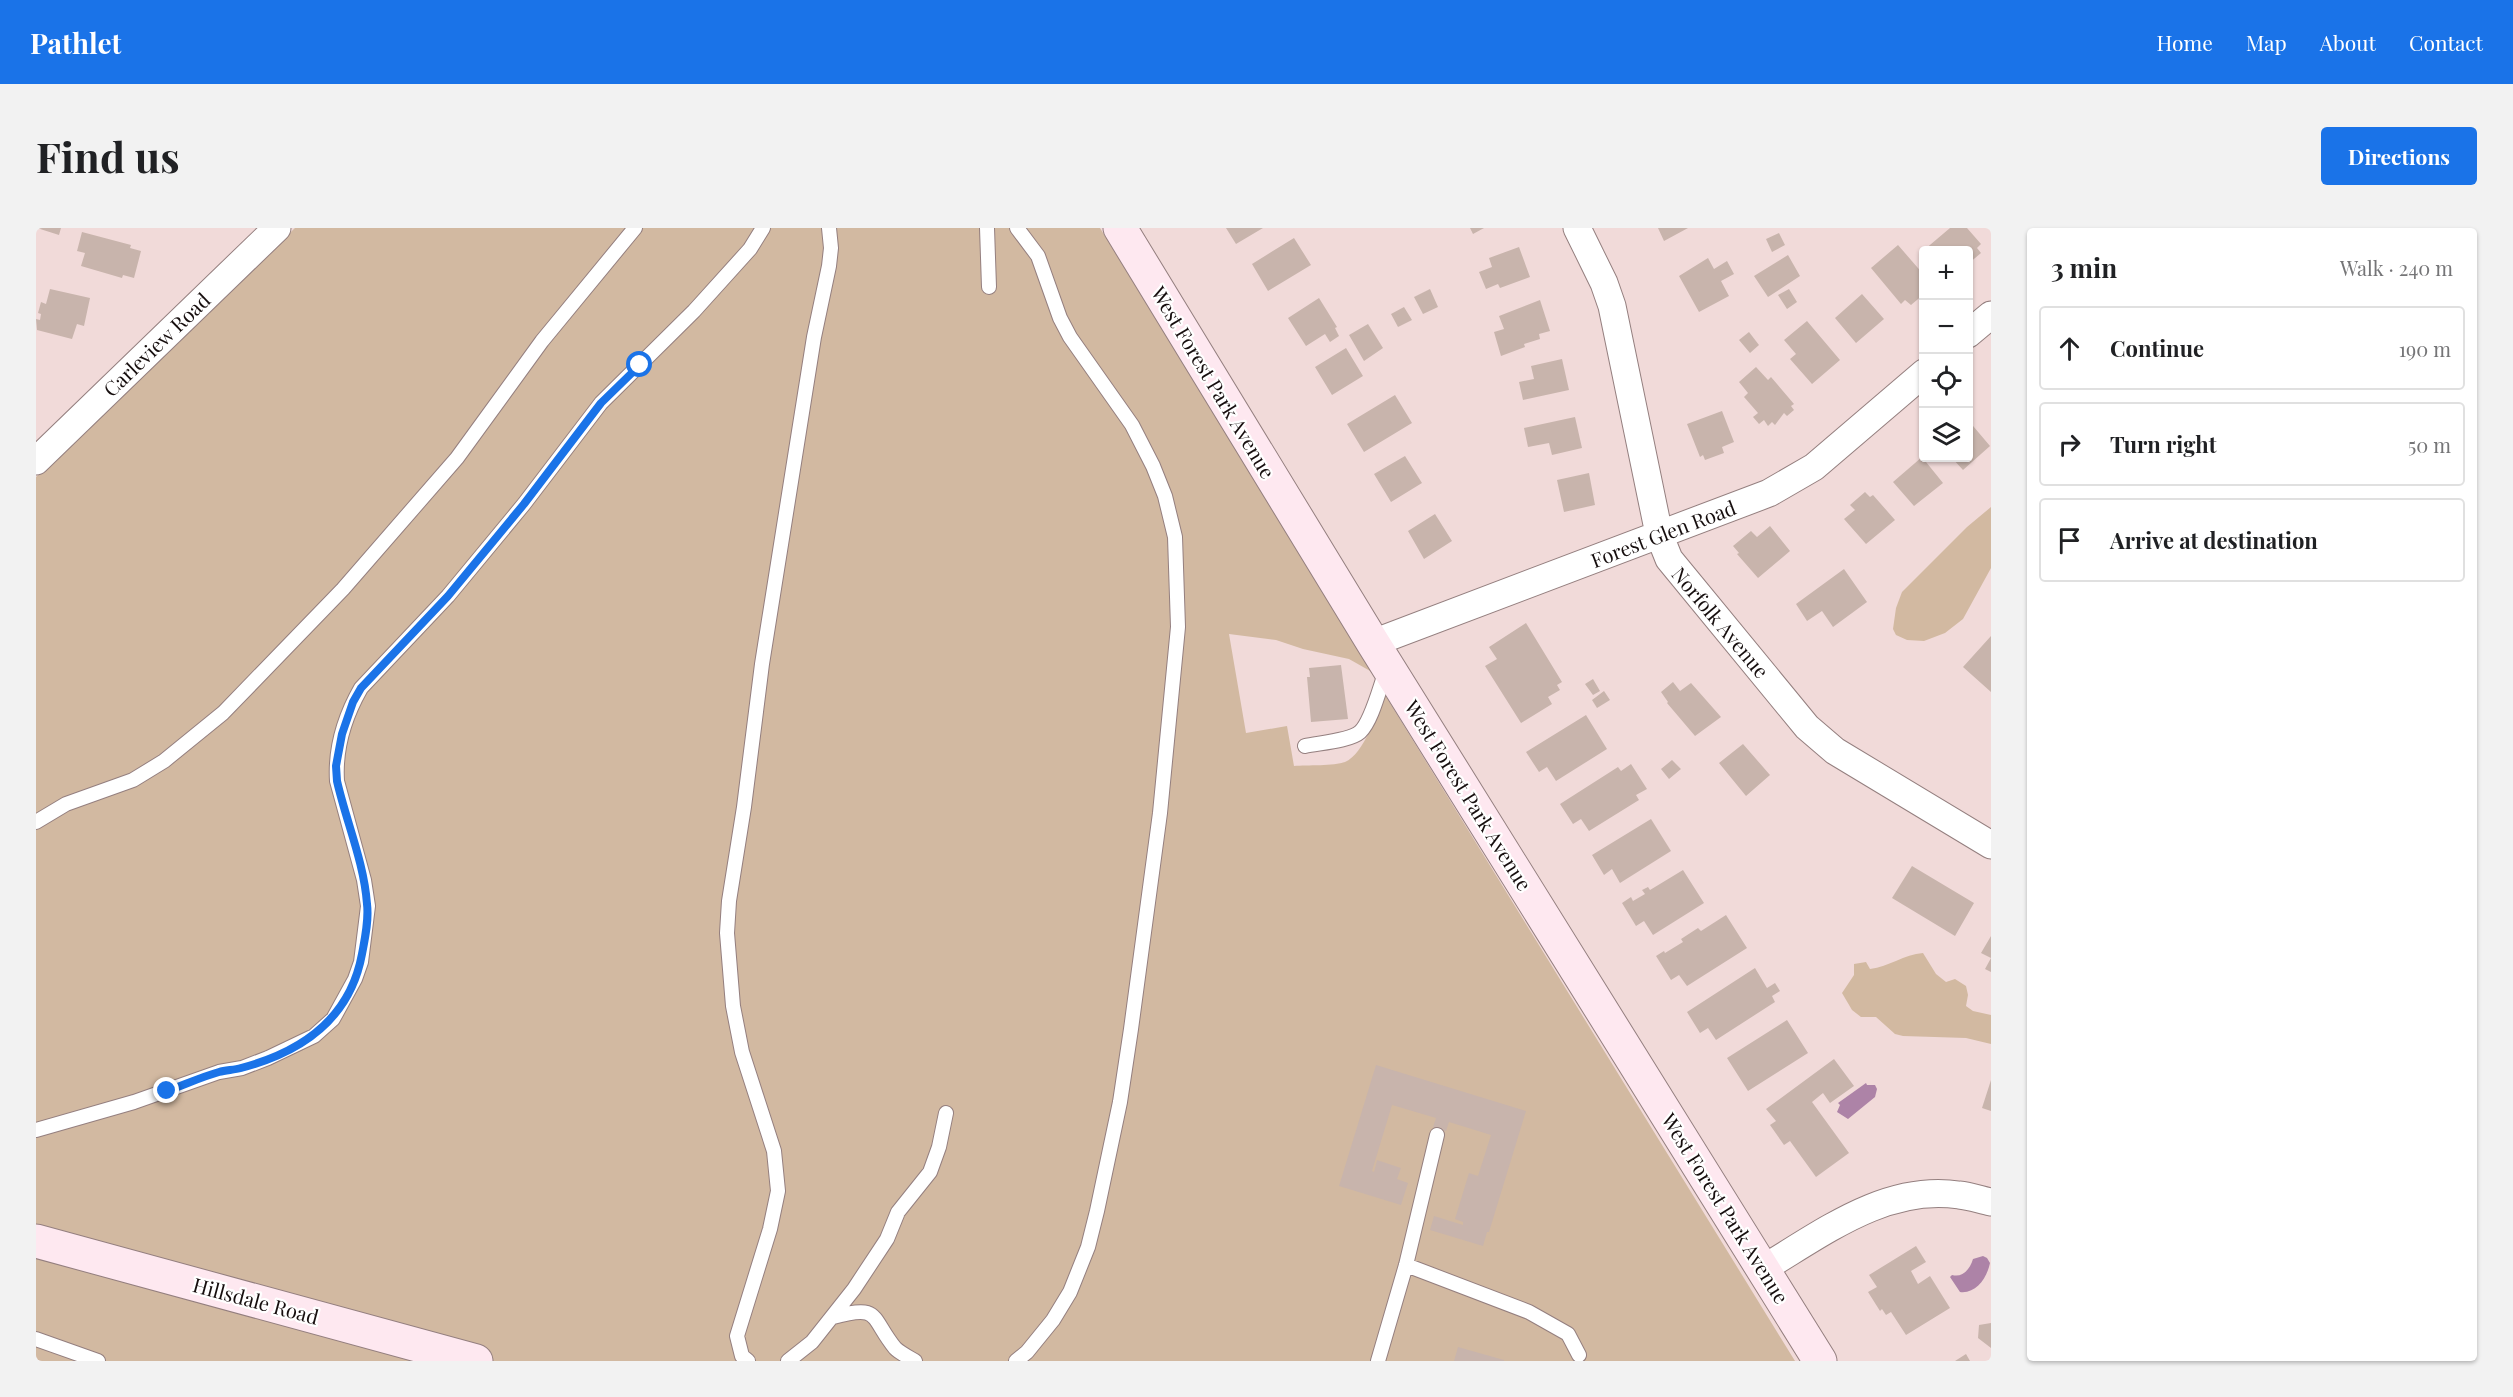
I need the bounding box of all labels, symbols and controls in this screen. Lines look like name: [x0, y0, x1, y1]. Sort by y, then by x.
text: Pathlet: [30, 24, 121, 61]
text: Home: [2157, 28, 2213, 56]
text: Map: [2246, 28, 2287, 56]
text: About: [2320, 28, 2376, 56]
text: Contact: [2409, 28, 2483, 56]
button: Directions: [2321, 127, 2477, 185]
text: Find us: [36, 128, 180, 184]
map controls: [1919, 246, 1973, 462]
button: +: [1919, 246, 1973, 300]
text: 3 min: [2051, 250, 2117, 285]
text: Walk · 240 m: [2340, 254, 2453, 281]
street label: West Forest Park Avenue: [1145, 280, 1282, 483]
street label: Carleview Road: [97, 286, 216, 402]
button: −: [1919, 300, 1973, 354]
icon: ahead: [2053, 332, 2086, 365]
text: Continue: [2110, 333, 2204, 363]
text: 190 m: [2399, 335, 2451, 362]
route start: [626, 351, 652, 377]
button: locate: [1919, 354, 1973, 408]
button: layers: [1919, 408, 1973, 462]
icon: right: [2053, 428, 2086, 461]
text: Turn right: [2110, 429, 2216, 459]
text: 50 m: [2408, 431, 2451, 458]
street label: Forest Glen Road: [1587, 493, 1740, 573]
icon: arrive: [2053, 524, 2086, 557]
text: Arrive at destination: [2110, 525, 2318, 555]
street label: Norfolk Avenue: [1667, 561, 1775, 683]
street label: West Forest Park Avenue: [1399, 694, 1539, 895]
route end: [153, 1077, 179, 1103]
street label: West Forest Park Avenue: [1656, 1107, 1796, 1308]
street label: Hillsdale Road: [190, 1270, 322, 1330]

